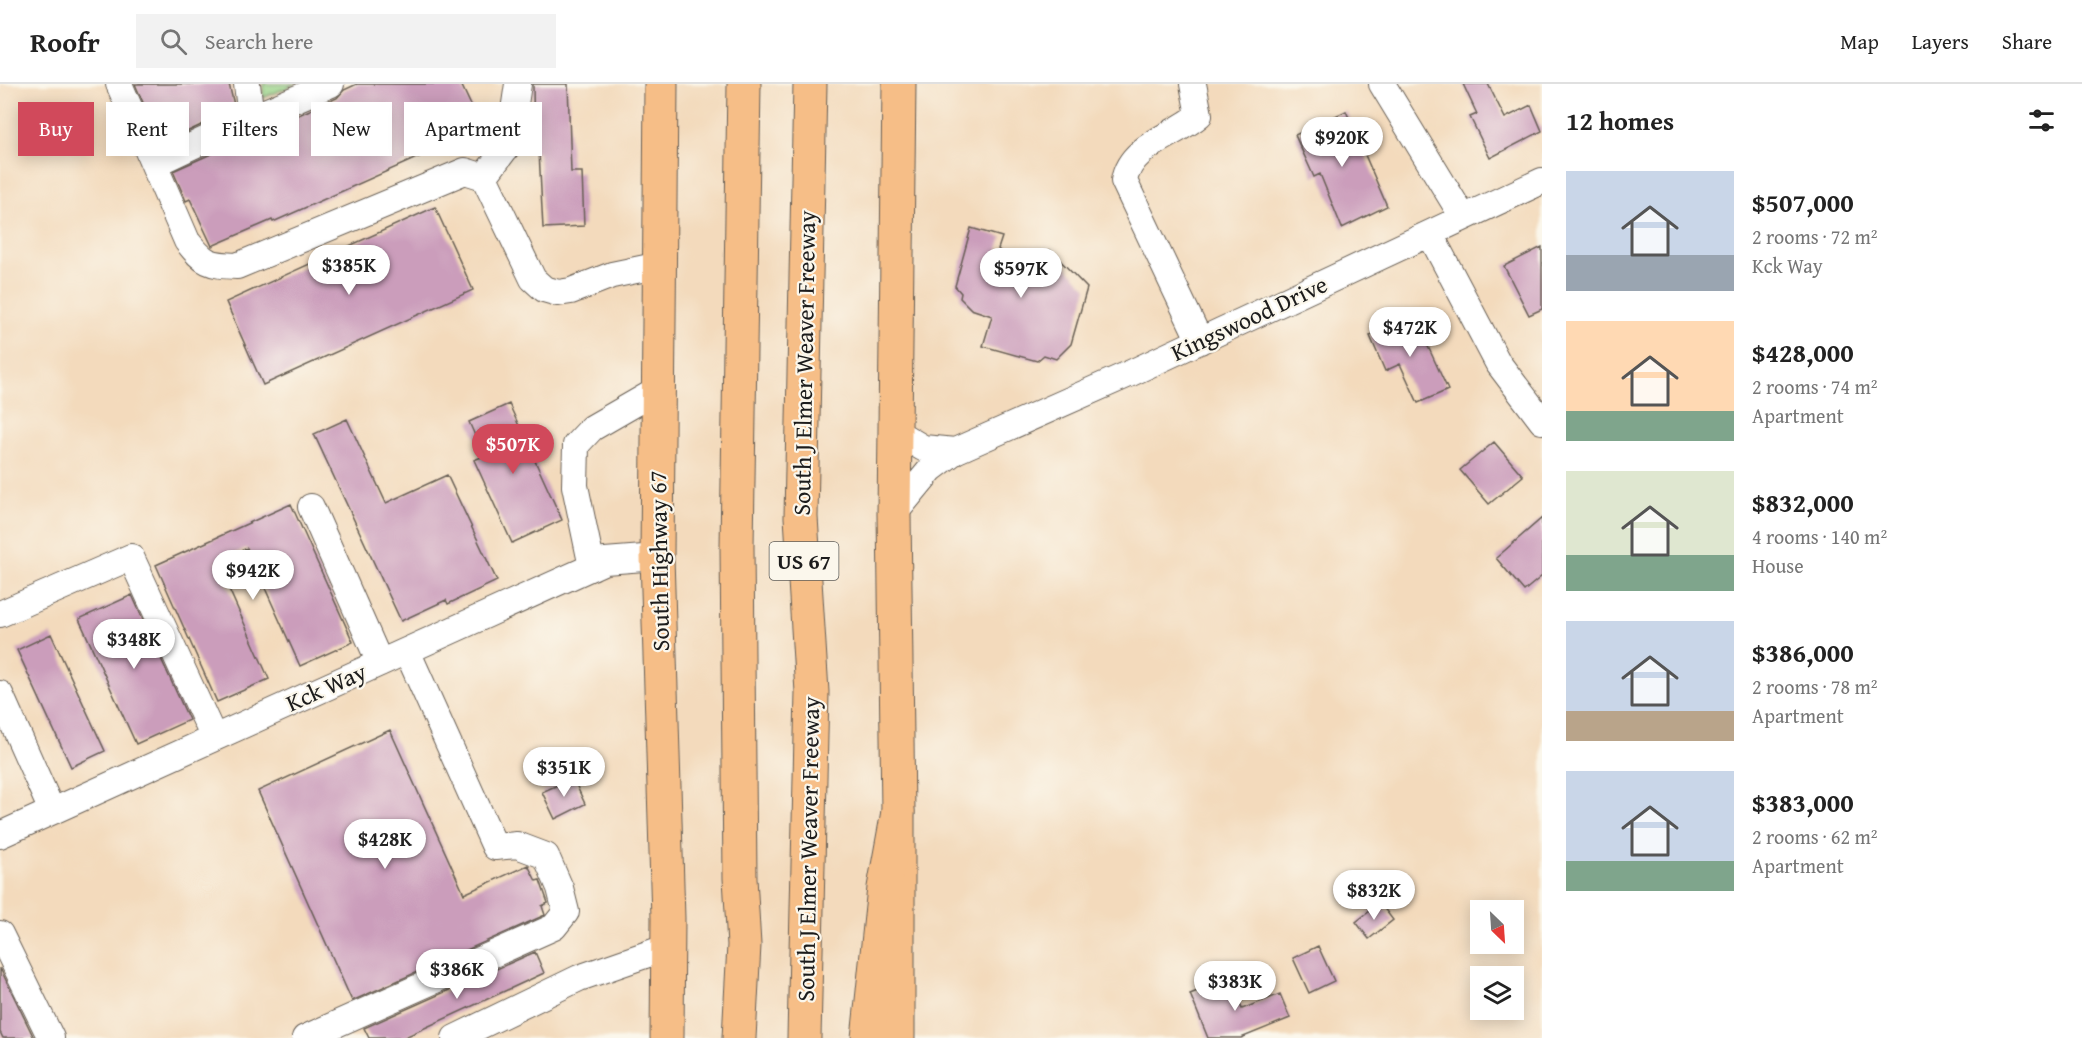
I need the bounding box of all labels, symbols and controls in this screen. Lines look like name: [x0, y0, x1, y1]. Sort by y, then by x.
search box: [136, 14, 556, 68]
text: Roofr: [30, 21, 100, 62]
icon: search: [157, 25, 190, 58]
text: Search here: [205, 25, 313, 57]
text: Map: [1840, 26, 1879, 57]
text: Layers: [1912, 26, 1969, 57]
text: Share: [2002, 26, 2052, 57]
text: 12 homes: [1566, 101, 1674, 140]
chip: Buy: [18, 102, 94, 156]
chip: Rent: [106, 102, 189, 156]
chip: Filters: [201, 102, 299, 156]
chip: New: [311, 102, 392, 156]
chip: Apartment: [404, 102, 542, 156]
icon: filters: [2025, 104, 2058, 137]
pin: $920K: [1300, 117, 1384, 168]
text: $920K: [1315, 122, 1369, 151]
text: $507,000: [1752, 183, 1854, 222]
icon: home: [1614, 195, 1686, 267]
street label: South J Elmer Weaver Freeway: [784, 210, 824, 516]
text: 2 rooms · 72 m²: [1752, 222, 1878, 251]
pin: $385K: [307, 245, 391, 296]
pin: $597K: [979, 248, 1063, 299]
text: $385K: [322, 250, 376, 279]
text: Kck Way: [1752, 251, 1823, 280]
text: $597K: [994, 253, 1048, 282]
street label: Kingswood Drive: [1165, 266, 1333, 370]
pin: $472K: [1368, 307, 1452, 358]
text: $472K: [1383, 312, 1437, 341]
text: $428,000: [1752, 333, 1854, 372]
icon: home: [1614, 345, 1686, 417]
text: 2 rooms · 74 m²: [1752, 372, 1878, 401]
text: Apartment: [1752, 401, 1844, 430]
pin: $507K: [471, 424, 555, 475]
text: $507K: [486, 429, 540, 458]
street label: South Highway 67: [640, 470, 678, 652]
text: $832,000: [1752, 483, 1854, 522]
icon: home: [1614, 495, 1686, 567]
text: 4 rooms · 140 m²: [1752, 522, 1887, 551]
road number: US 67: [770, 542, 838, 580]
pin: $942K: [211, 550, 295, 601]
text: House: [1752, 551, 1804, 580]
text: $942K: [226, 555, 280, 584]
pin: $348K: [92, 619, 176, 670]
text: $348K: [107, 624, 161, 653]
text: $386,000: [1752, 633, 1854, 672]
icon: home: [1614, 645, 1686, 717]
street label: Kck Way: [280, 654, 372, 720]
text: 2 rooms · 78 m²: [1752, 672, 1878, 701]
street label: South J Elmer Weaver Freeway: [788, 696, 828, 1002]
text: Apartment: [1752, 701, 1844, 730]
pin: $351K: [522, 747, 606, 798]
text: $351K: [537, 752, 591, 781]
text: $383,000: [1752, 783, 1854, 822]
icon: home: [1614, 795, 1686, 867]
pin: $428K: [343, 819, 427, 870]
text: 2 rooms · 62 m²: [1752, 822, 1878, 851]
text: $428K: [358, 824, 412, 853]
text: Apartment: [1752, 851, 1844, 880]
pin: $832K: [1332, 870, 1416, 921]
text: $832K: [1347, 875, 1401, 904]
north arrow: [1470, 900, 1524, 954]
map controls: [1470, 900, 1524, 1020]
pin: $386K: [415, 949, 499, 1000]
text: $386K: [430, 954, 484, 983]
pin: $383K: [1193, 961, 1277, 1012]
text: $383K: [1208, 966, 1262, 995]
button: layers: [1470, 966, 1524, 1020]

